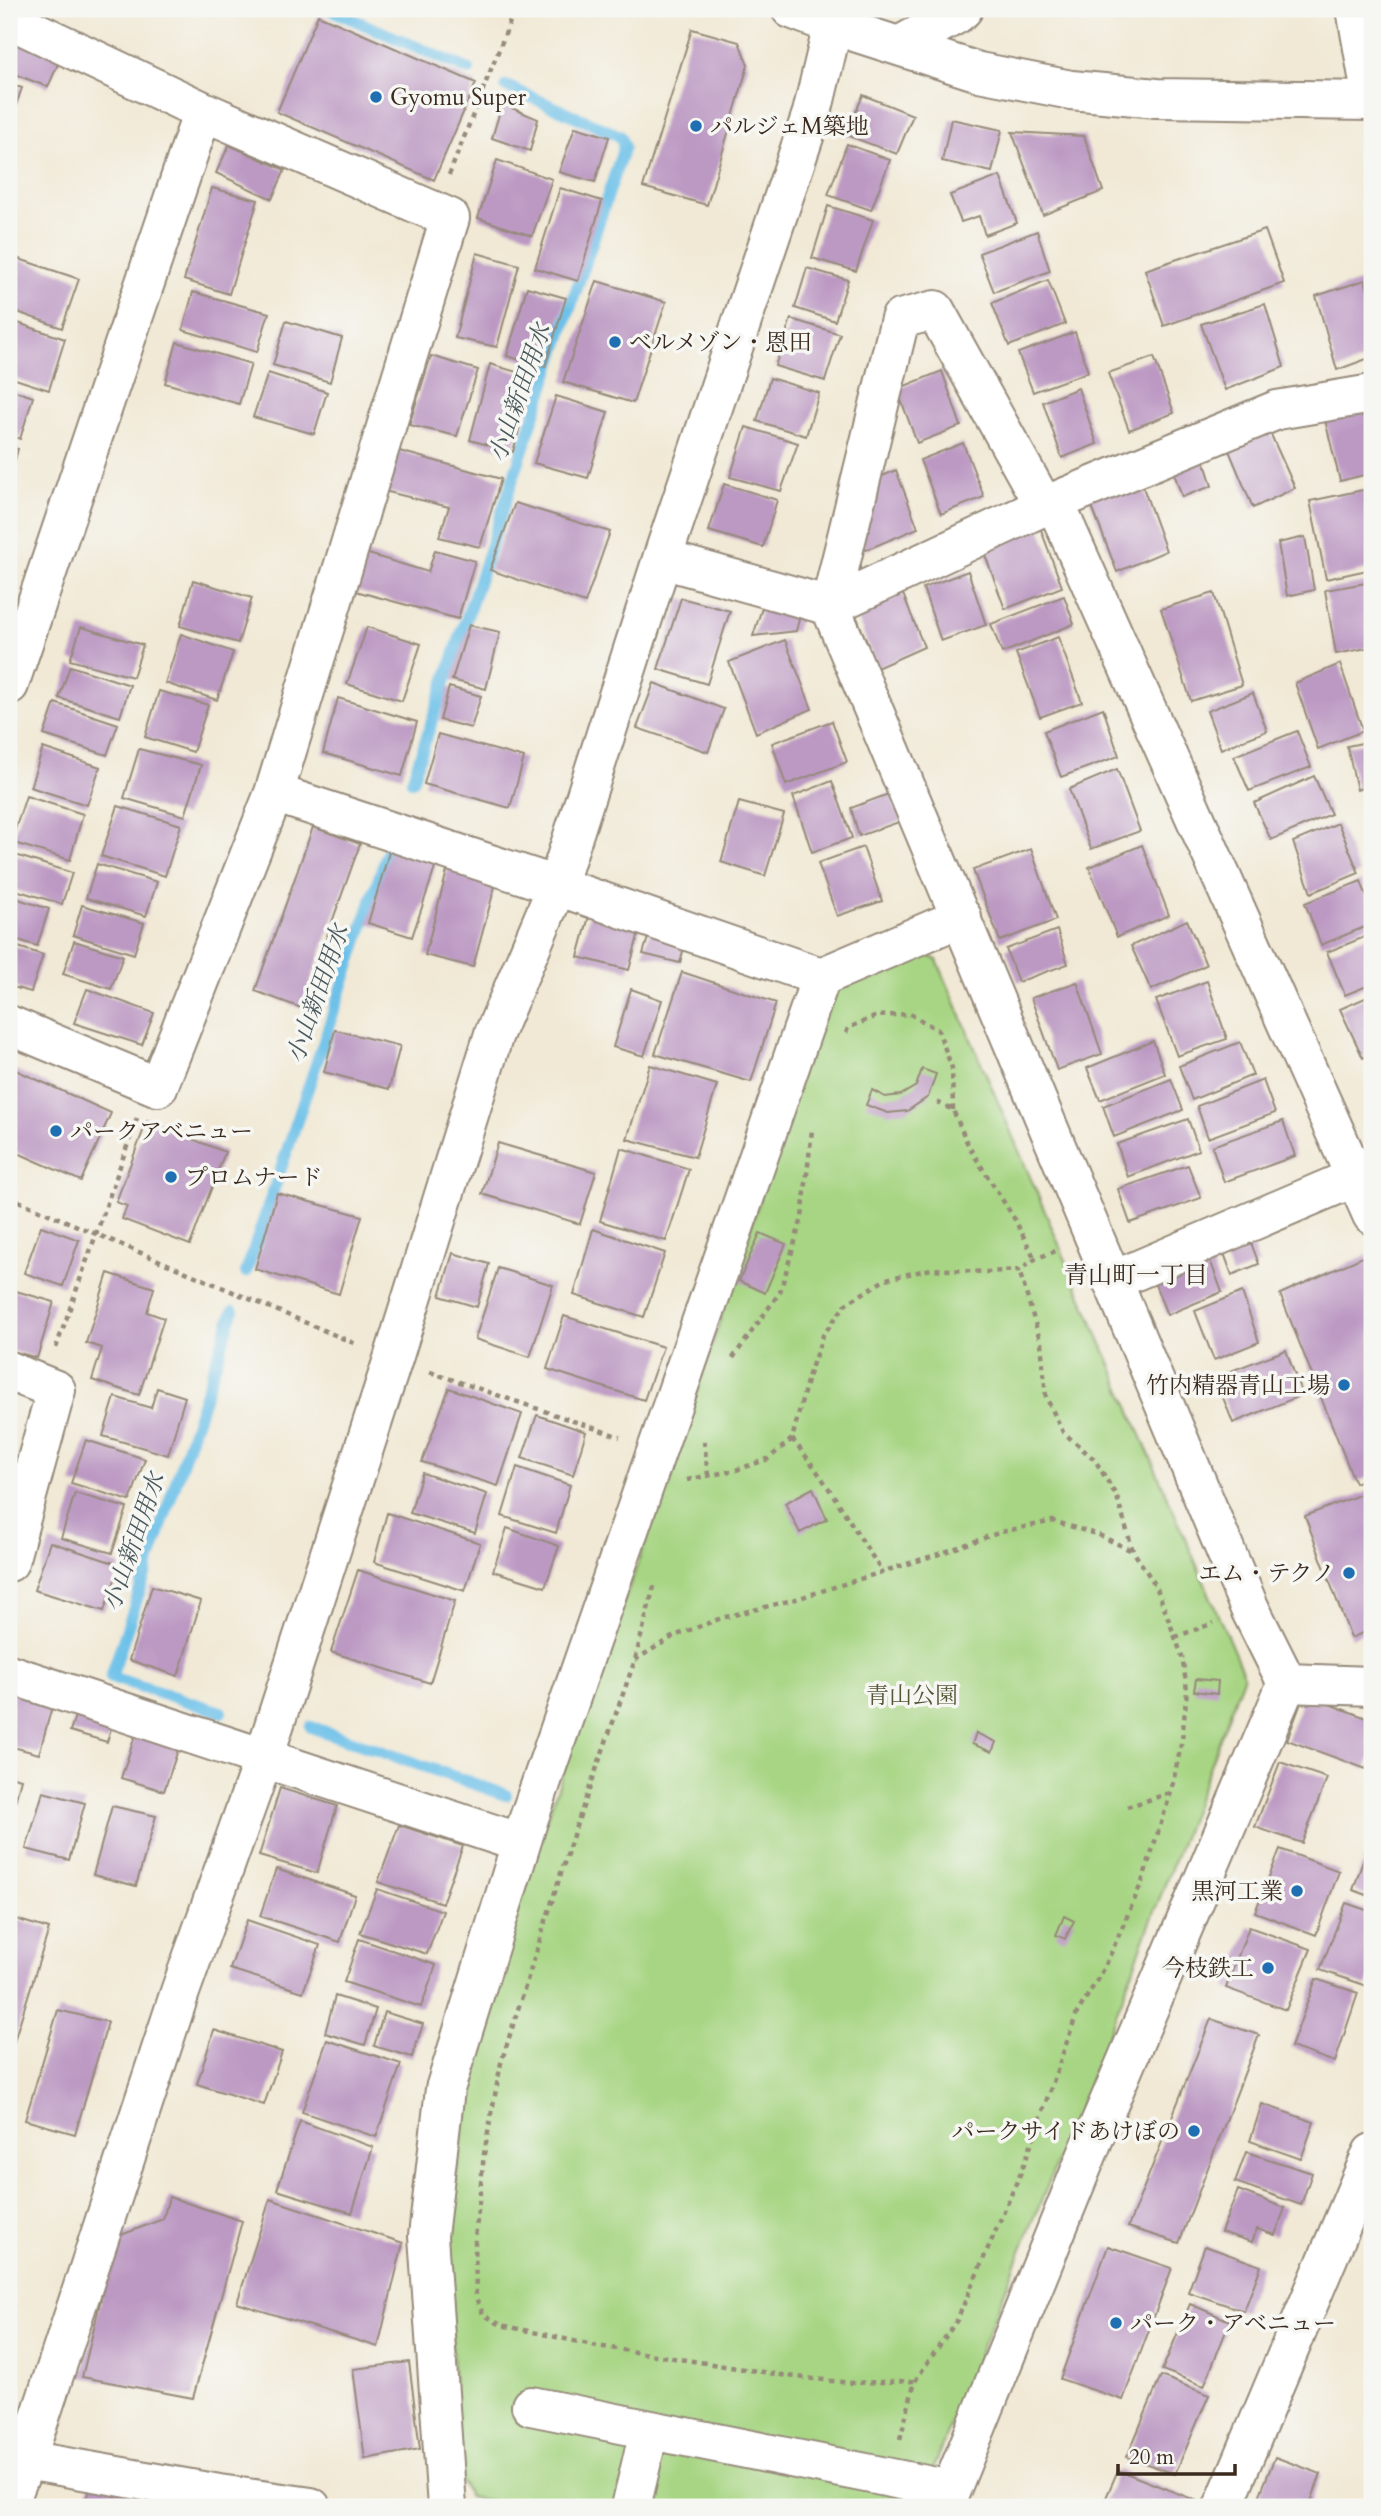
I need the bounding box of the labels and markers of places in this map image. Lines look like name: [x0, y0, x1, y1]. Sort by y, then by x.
place label: Gyomu Super: [390, 82, 527, 113]
marker: Gyomu Super: [368, 89, 384, 105]
place label: パルジェM築地: [710, 111, 869, 142]
marker: パルジェM築地: [688, 118, 704, 134]
place label: ベルメゾン・恩田: [629, 327, 812, 358]
marker: ベルメゾン・恩田: [607, 334, 623, 350]
place label: パークアベニュー: [70, 1116, 253, 1147]
marker: パークアベニュー: [48, 1123, 64, 1139]
place label: プロムナード: [185, 1162, 323, 1193]
marker: プロムナード: [163, 1169, 179, 1185]
place label: 竹内精器青山工場: [1146, 1370, 1330, 1401]
marker: 竹内精器青山工場: [1336, 1377, 1352, 1393]
place label: エム・テクノ: [1198, 1558, 1335, 1589]
marker: エム・テクノ: [1341, 1565, 1357, 1581]
place label: 黒河工業: [1191, 1876, 1283, 1907]
marker: 黒河工業: [1289, 1883, 1305, 1899]
place label: 今枝鉄工: [1162, 1953, 1254, 1984]
marker: 今枝鉄工: [1260, 1960, 1276, 1976]
place label: パークサイドあけぼの: [952, 2116, 1180, 2147]
marker: パークサイドあけぼの: [1186, 2123, 1202, 2139]
place label: パーク・アベニュー: [1130, 2308, 1336, 2339]
marker: パーク・アベニュー: [1108, 2315, 1124, 2331]

